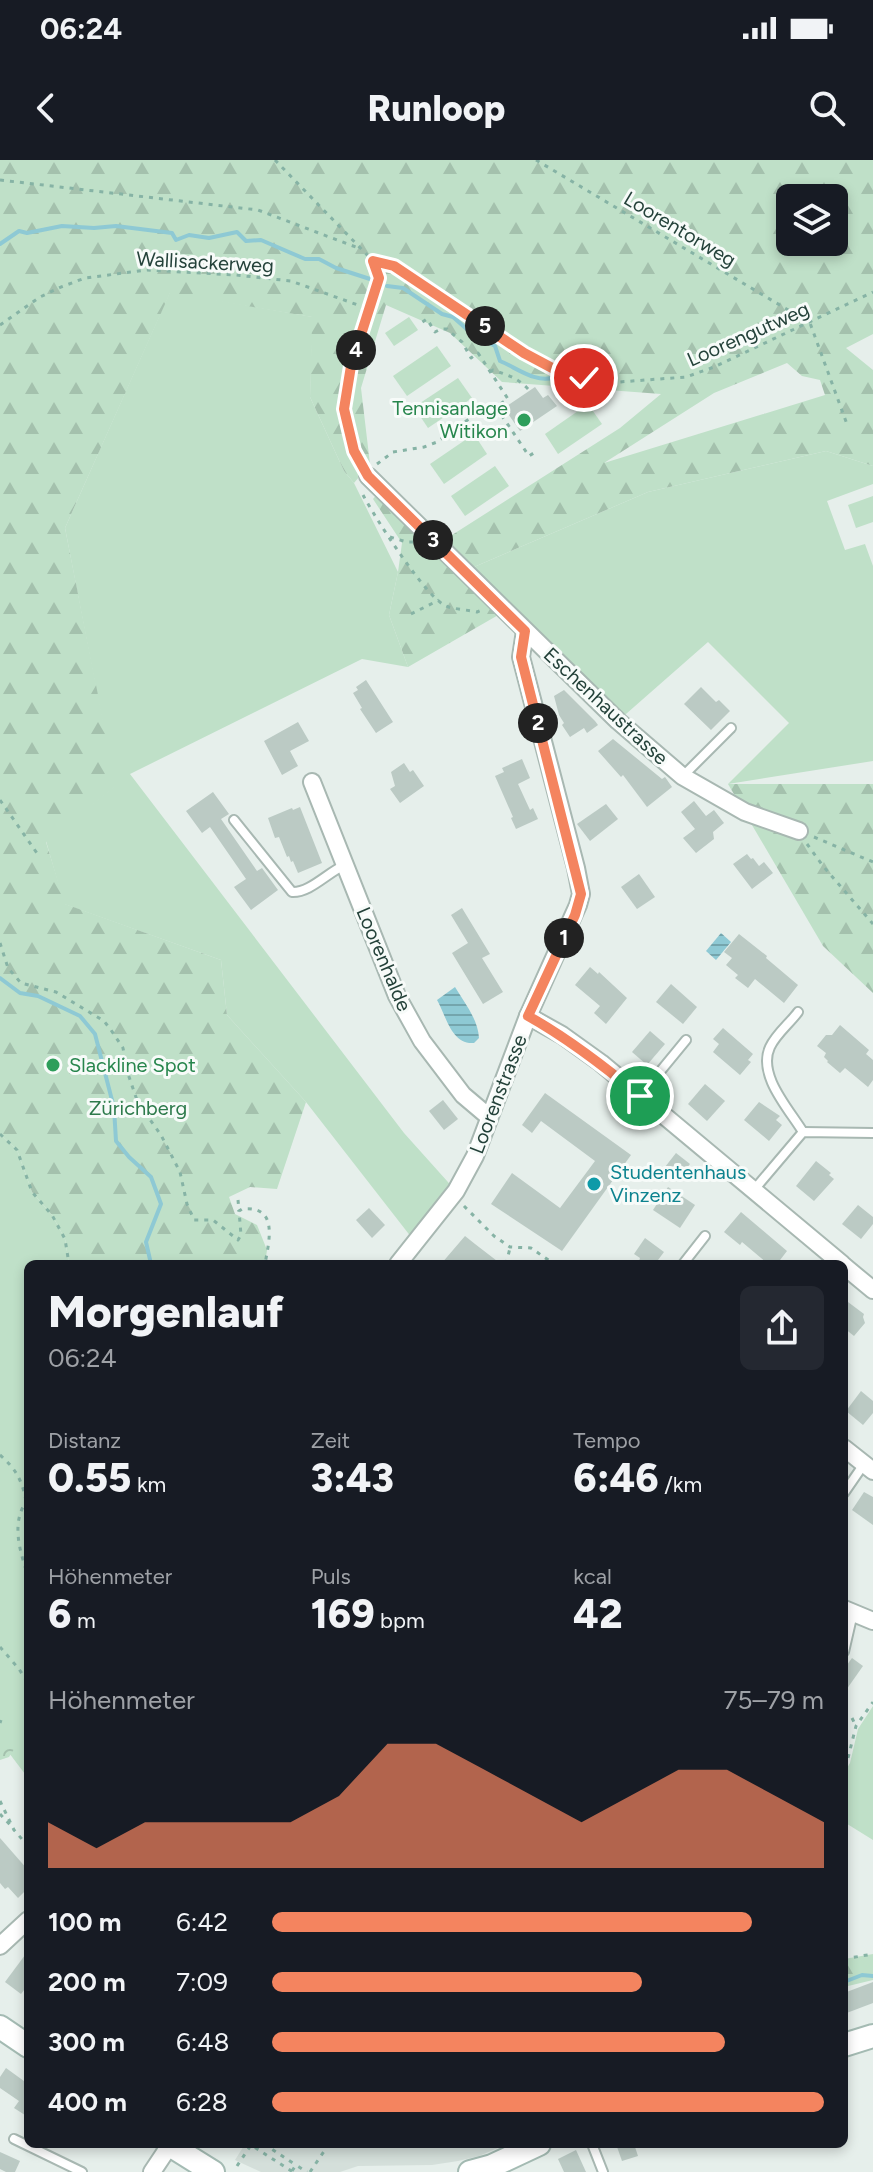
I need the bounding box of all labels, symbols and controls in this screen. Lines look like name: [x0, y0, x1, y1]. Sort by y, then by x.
text: 06:24: [40, 10, 122, 47]
icon: back: [24, 86, 68, 130]
icon: search: [805, 86, 849, 130]
text: Runloop: [368, 87, 505, 130]
map controls: [776, 184, 848, 256]
button: layers: [776, 184, 848, 256]
street label: Loorentorweg: [620, 186, 740, 272]
street label: Wallisackerweg: [136, 246, 274, 278]
street label: Loorengutweg: [683, 296, 813, 372]
pin: 5: [465, 306, 505, 346]
text: 5: [479, 312, 491, 339]
pin: 4: [336, 330, 376, 370]
text: 4: [349, 336, 363, 363]
pin: [550, 344, 618, 412]
icon: check: [562, 356, 606, 400]
place label: Tennisanlage Witikon: [392, 396, 508, 443]
marker: Tennisanlage Witikon: [515, 411, 533, 429]
pin: 3: [413, 520, 453, 560]
text: 3: [427, 526, 439, 553]
street label: Eschenhaustrasse: [539, 642, 673, 770]
pin: 2: [518, 703, 558, 743]
text: 2: [532, 709, 544, 736]
street label: Loorenhalde: [351, 903, 417, 1015]
pin: 1: [544, 918, 584, 958]
text: 1: [559, 924, 569, 951]
street label: Loorenstrasse: [464, 1031, 532, 1157]
place label: Slackline Spot: [69, 1053, 196, 1077]
marker: Slackline Spot: [44, 1056, 62, 1074]
pin: [606, 1062, 674, 1130]
icon: arrive: [618, 1074, 662, 1118]
park label: Zürichberg: [89, 1096, 187, 1120]
place label: Studentenhaus Vinzenz: [610, 1160, 746, 1207]
marker: Studentenhaus Vinzenz: [585, 1175, 603, 1193]
text: Morgenlauf: [48, 1285, 284, 1338]
button: share: [740, 1286, 824, 1370]
text: 06:24: [48, 1342, 117, 1374]
text: Distanz: [48, 1427, 121, 1454]
text: Zeit: [311, 1427, 350, 1454]
text: Tempo: [573, 1427, 641, 1454]
text: 0.55: [48, 1454, 131, 1502]
text: 3:43: [311, 1454, 394, 1502]
text: 6:46: [573, 1454, 659, 1502]
text: km: [131, 1471, 166, 1498]
text: /km: [659, 1471, 702, 1498]
text: Höhenmeter: [48, 1563, 172, 1590]
text: Puls: [311, 1563, 351, 1590]
text: kcal: [573, 1563, 612, 1590]
text: 6: [48, 1590, 71, 1638]
text: 169: [311, 1590, 375, 1638]
text: 42: [573, 1590, 622, 1638]
text: m: [71, 1607, 96, 1634]
text: bpm: [375, 1607, 425, 1634]
text: Höhenmeter: [48, 1684, 195, 1716]
text: 75–79 m: [724, 1684, 824, 1716]
text: 100 m: [48, 1906, 122, 1938]
text: 6:42: [176, 1906, 228, 1938]
text: 200 m: [48, 1966, 126, 1998]
text: 7:09: [176, 1966, 228, 1998]
text: 300 m: [48, 2026, 125, 2058]
text: 6:48: [176, 2026, 229, 2058]
text: 400 m: [48, 2086, 127, 2118]
text: 6:28: [176, 2086, 228, 2118]

